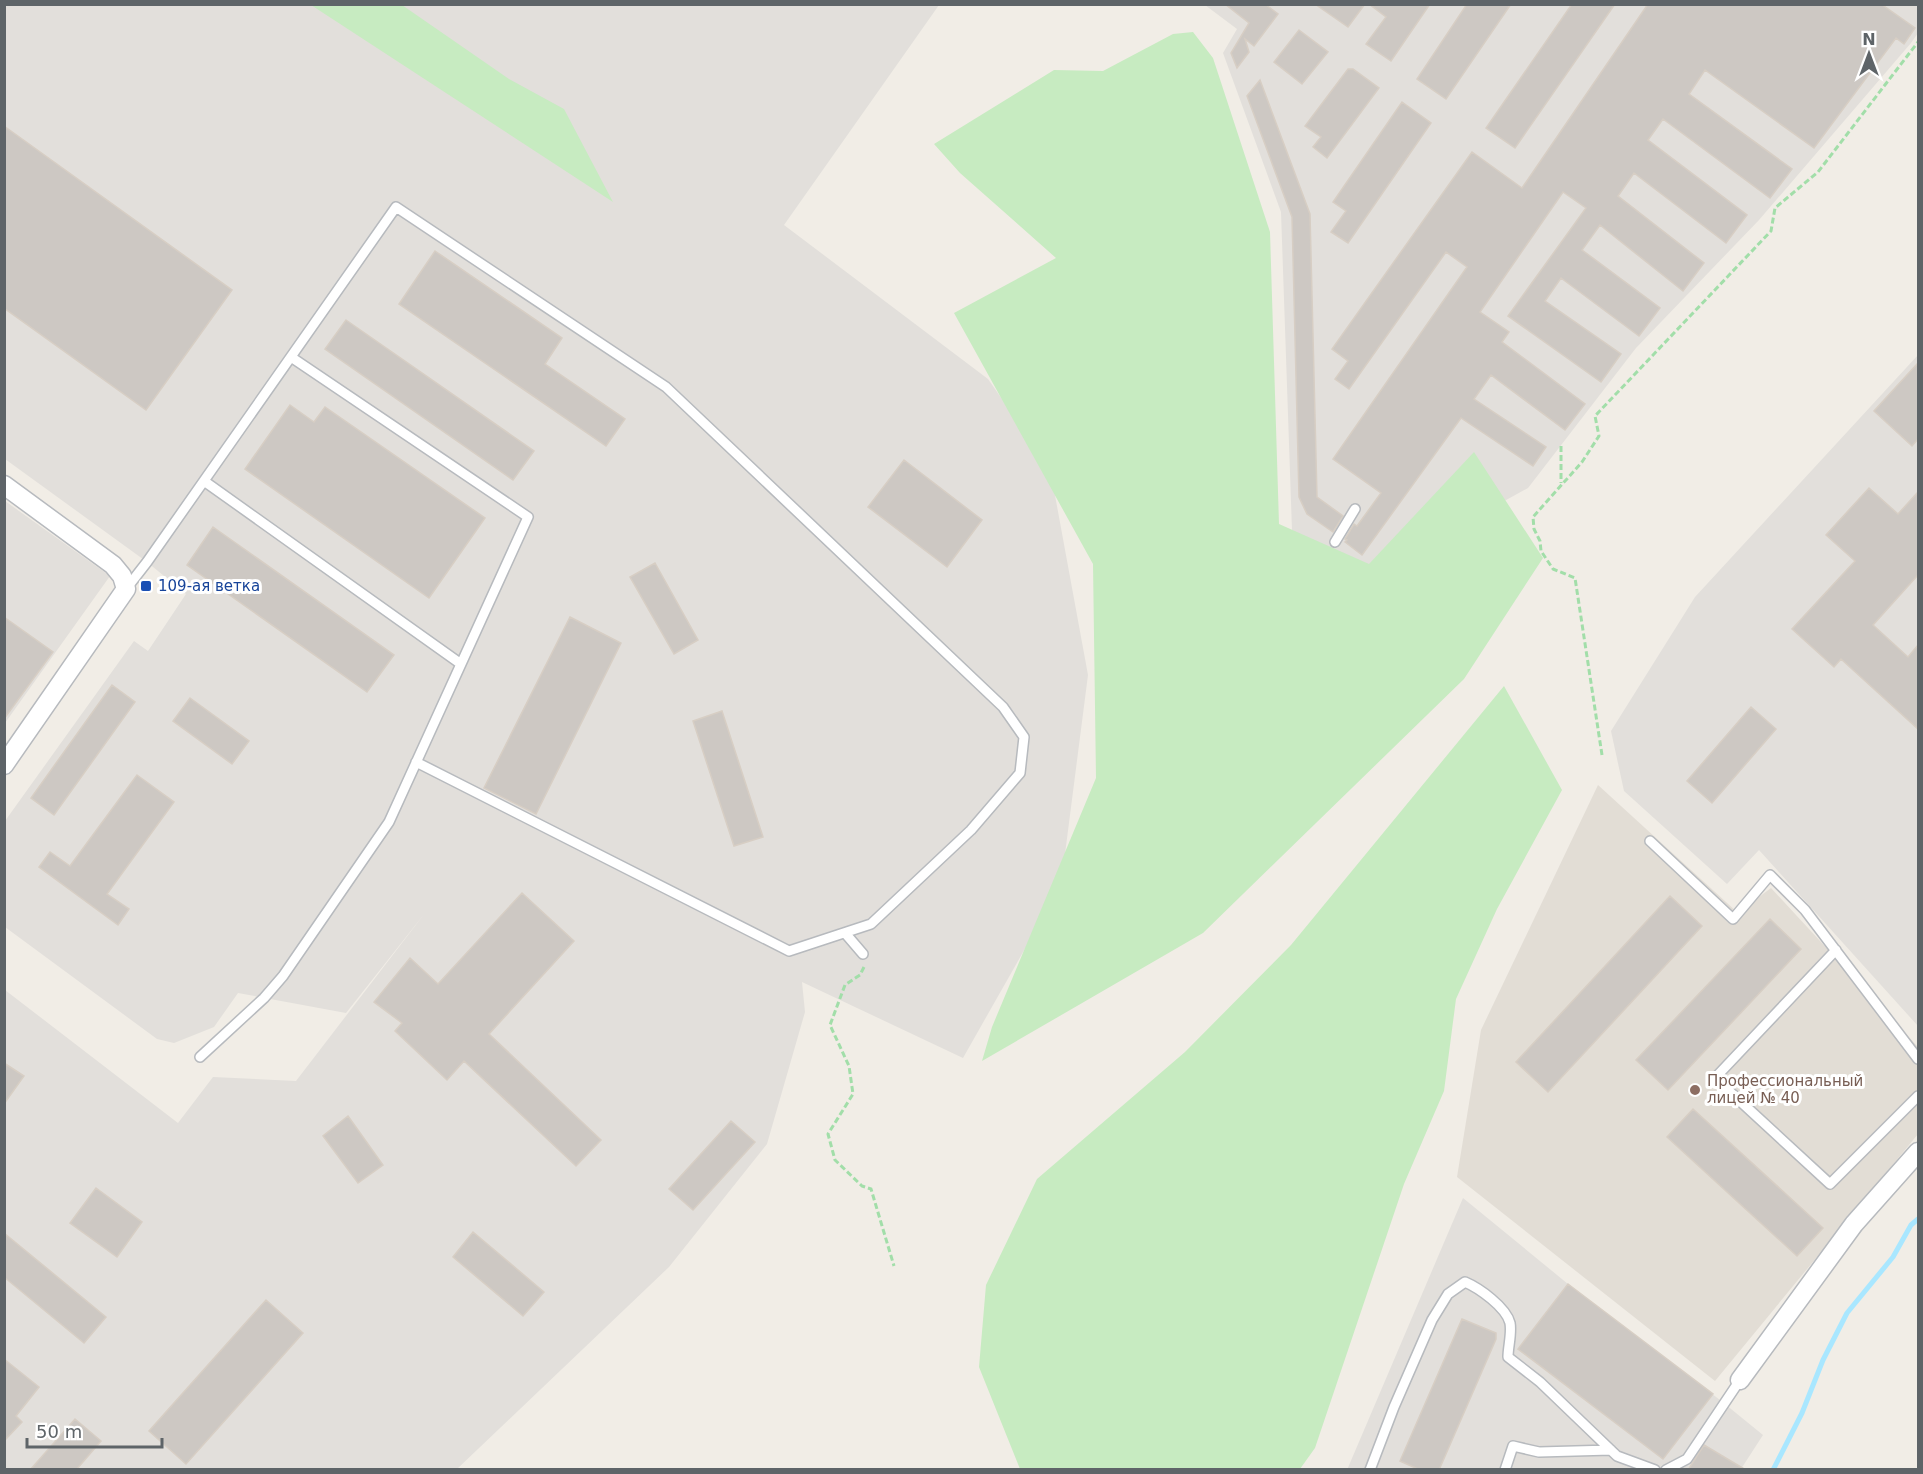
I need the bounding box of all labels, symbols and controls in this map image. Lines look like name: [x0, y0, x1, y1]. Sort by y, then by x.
north arrow: [1839, 24, 1899, 84]
text: N: [1862, 30, 1876, 49]
place label: 109-ая ветка: [158, 577, 260, 595]
marker: 109-ая ветка: [139, 579, 153, 593]
place label: Профессиональный лицей № 40: [1707, 1072, 1863, 1107]
marker: Профессиональный лицей № 40: [1688, 1083, 1702, 1097]
scale bar: [27, 1411, 162, 1449]
text: 50 m: [36, 1421, 82, 1442]

